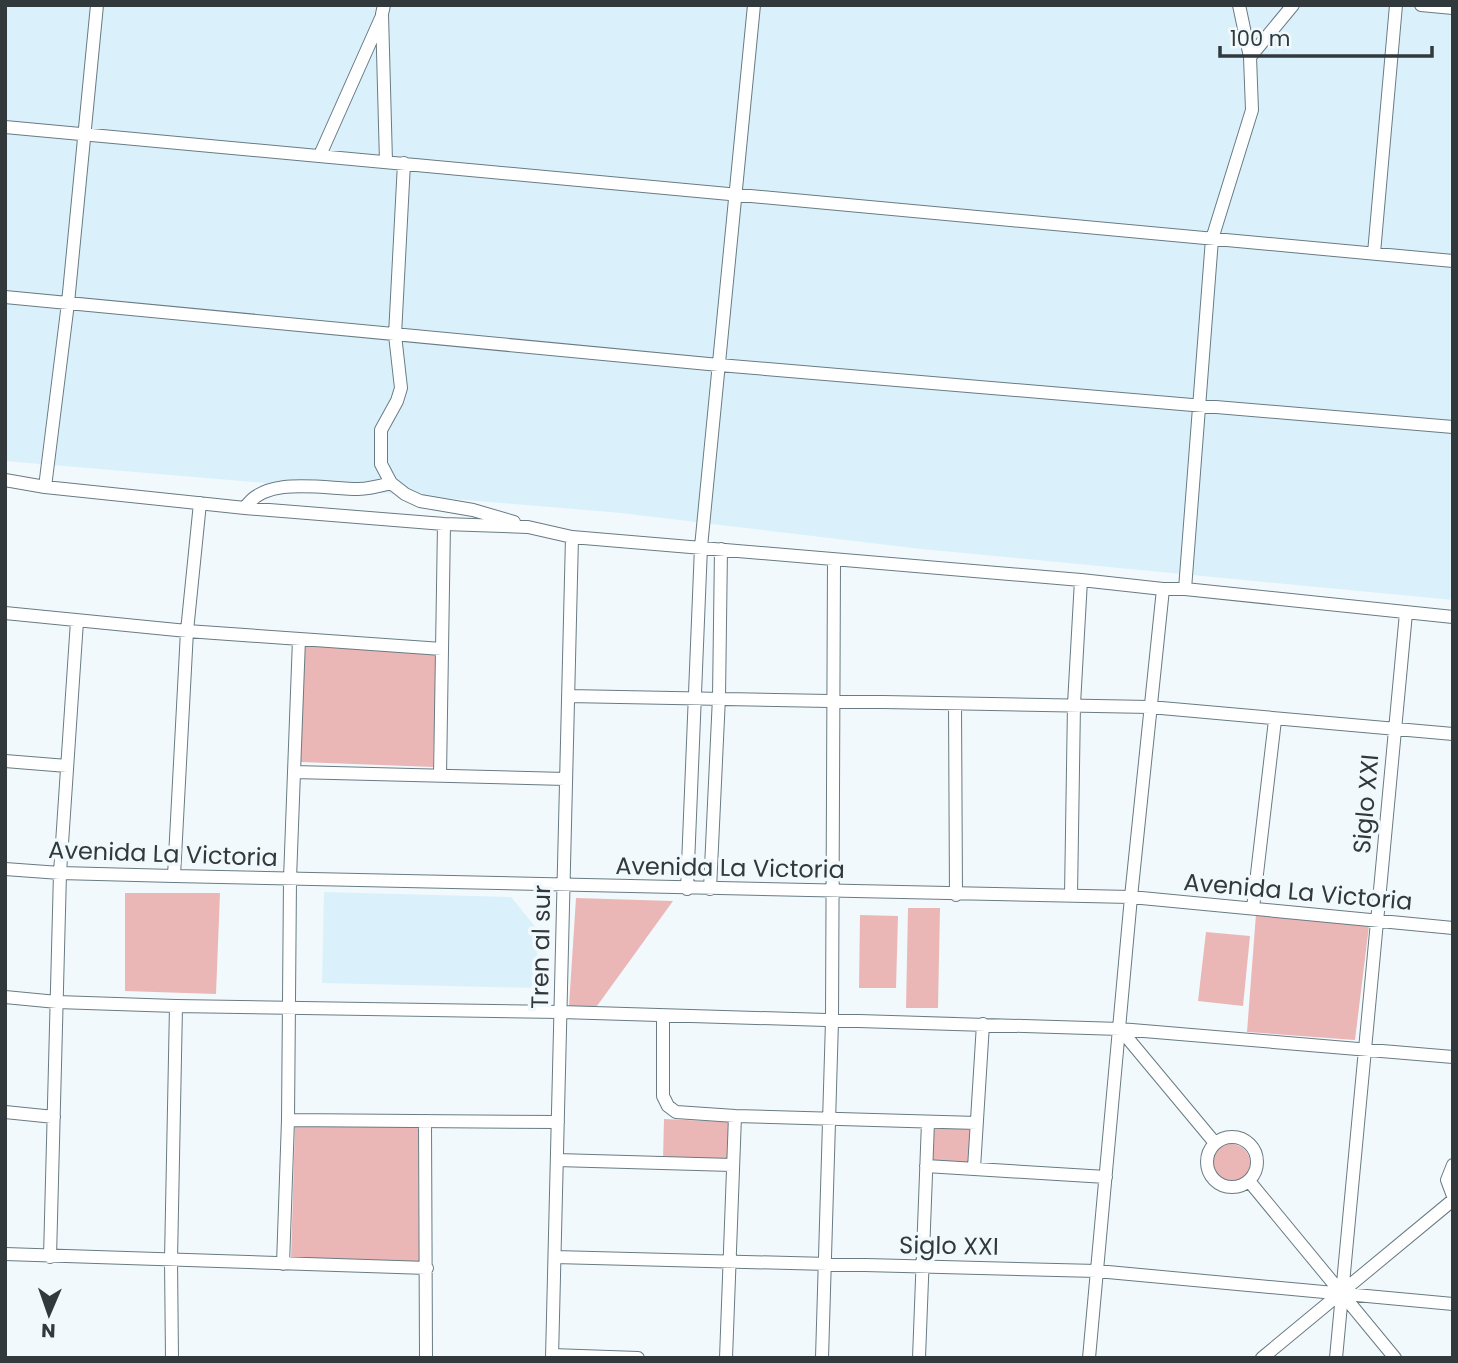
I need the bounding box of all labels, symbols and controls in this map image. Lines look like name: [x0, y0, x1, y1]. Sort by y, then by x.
scale bar: [1220, 14, 1432, 58]
text: 100 m: [1230, 24, 1290, 53]
street label: Siglo XXI: [1345, 753, 1386, 855]
street label: Avenida La Victoria: [48, 833, 278, 874]
street label: Avenida La Victoria: [615, 849, 845, 886]
street label: Avenida La Victoria: [1182, 865, 1414, 918]
street label: Tren al sur: [523, 885, 558, 1009]
street label: Siglo XXI: [899, 1228, 999, 1263]
north arrow: [14, 1279, 84, 1349]
text: N: [41, 1317, 56, 1344]

